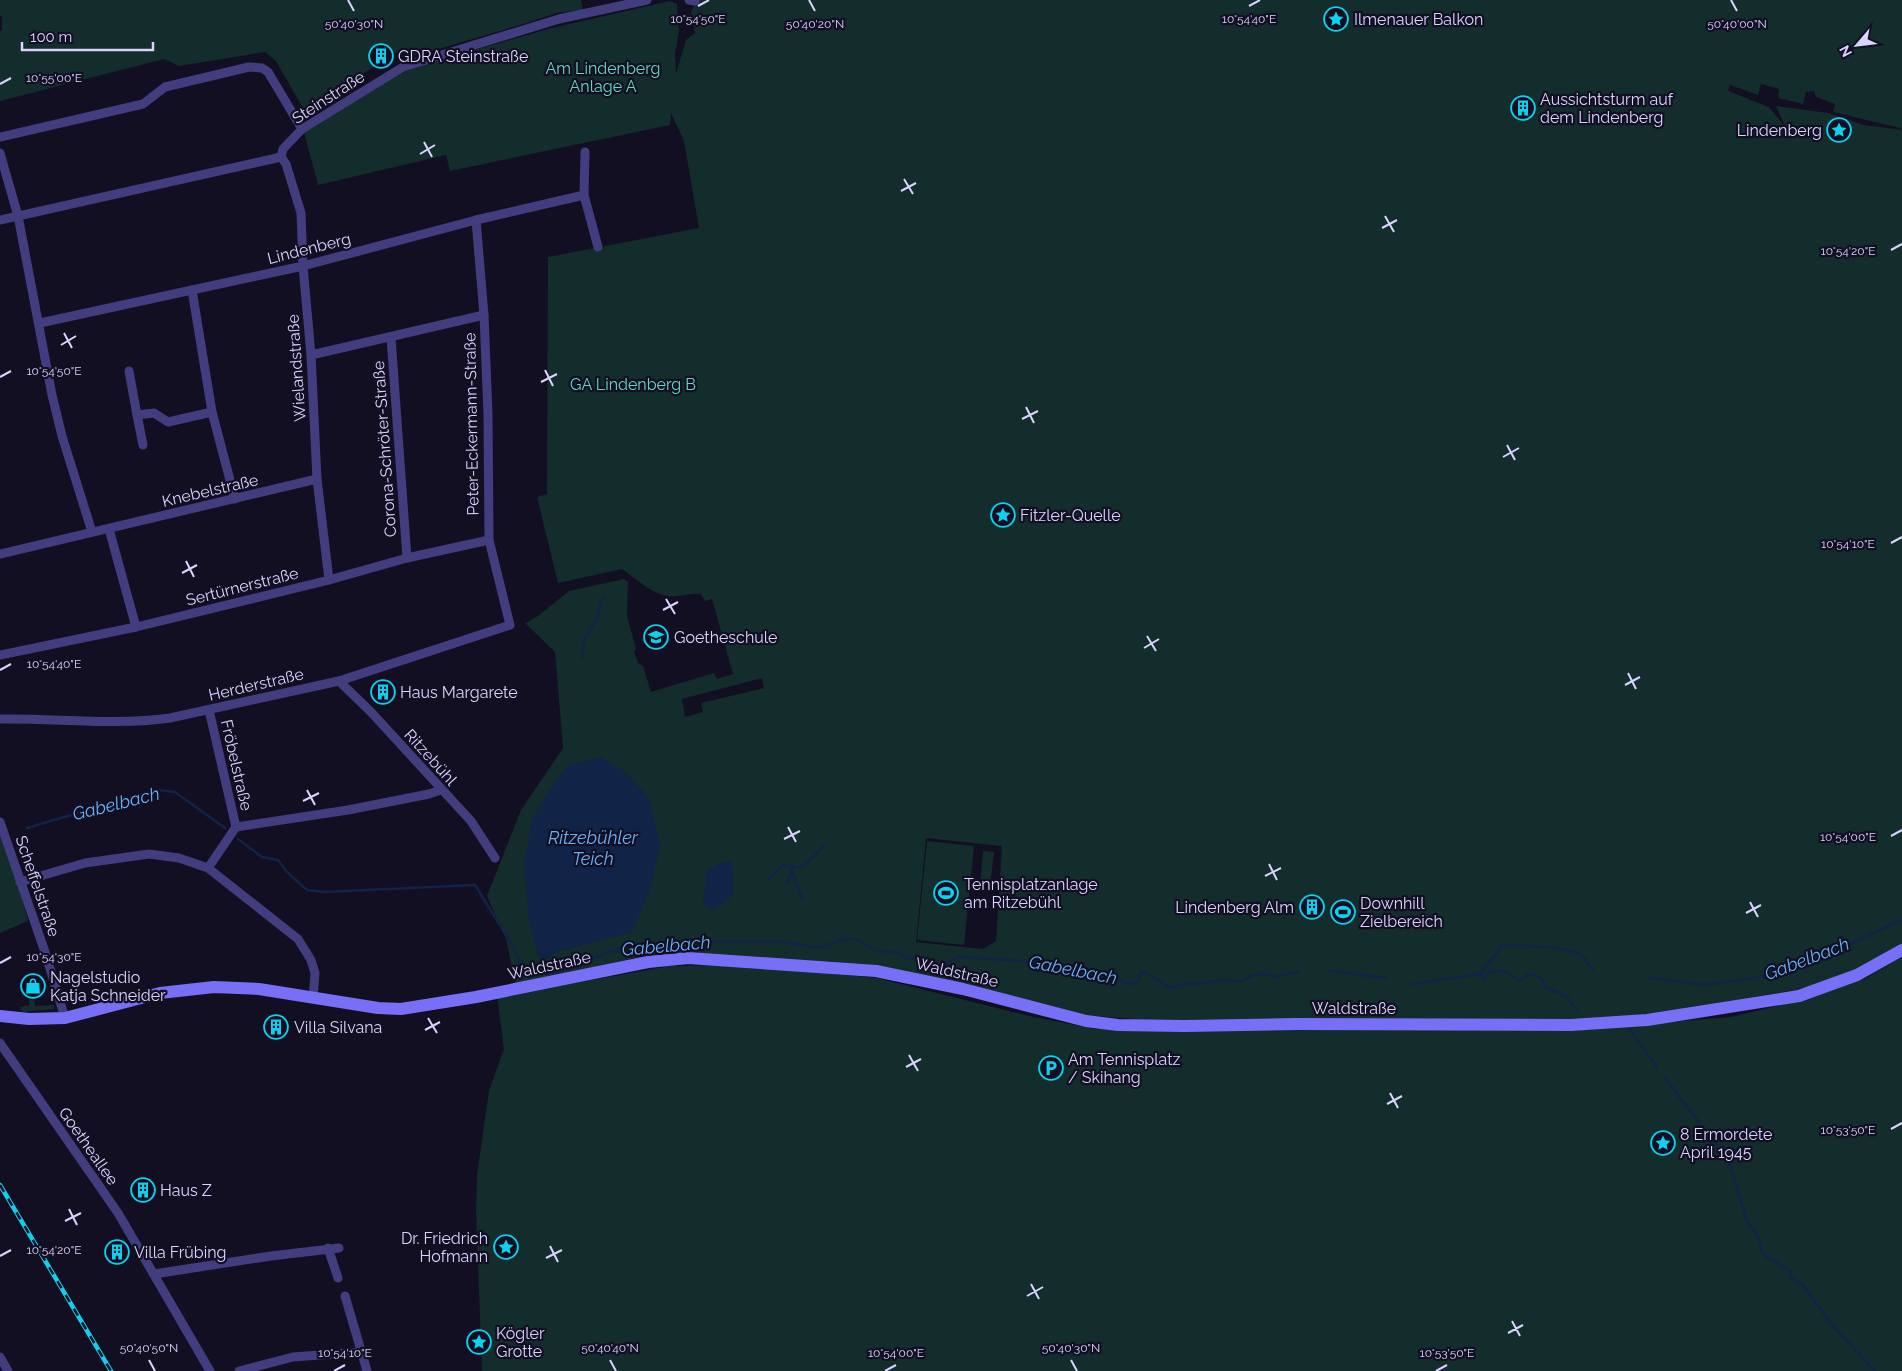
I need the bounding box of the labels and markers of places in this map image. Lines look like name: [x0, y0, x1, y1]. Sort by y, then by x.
place icon: Ilmenauer Balkon: [1323, 6, 1349, 32]
place label: Ilmenauer Balkon: [1354, 10, 1483, 29]
building icon: GDRA Steinstraße: [368, 43, 394, 69]
place label: GDRA Steinstraße: [398, 47, 528, 66]
place label: Aussichtsturm auf dem Lindenberg: [1540, 90, 1674, 127]
building icon: Aussichtsturm auf dem Lindenberg: [1510, 95, 1536, 121]
place icon: Lindenberg: [1826, 117, 1852, 143]
place label: Lindenberg: [1737, 121, 1822, 140]
place icon: Fitzler-Quelle: [990, 502, 1016, 528]
place label: Fitzler-Quelle: [1020, 506, 1121, 525]
school or university icon: Goetheschule: [643, 624, 669, 650]
place label: Goetheschule: [674, 628, 777, 647]
building icon: Haus Margarete: [370, 679, 396, 705]
place label: Haus Margarete: [400, 683, 518, 702]
place label: Tennisplatzanlage am Ritzebühl: [964, 875, 1098, 912]
sports icon: Tennisplatzanlage am Ritzebühl: [933, 880, 959, 906]
building icon: Lindenberg Alm: [1299, 894, 1325, 920]
place label: Downhill Zielbereich: [1360, 894, 1443, 931]
place label: Lindenberg Alm: [1175, 898, 1294, 917]
sports icon: Downhill Zielbereich: [1330, 899, 1356, 925]
place label: Nagelstudio Katja Schneider: [50, 968, 166, 1005]
shop icon: Nagelstudio Katja Schneider: [20, 973, 46, 999]
building icon: Villa Silvana: [263, 1014, 289, 1040]
place label: Villa Silvana: [294, 1018, 382, 1037]
place label: Am Tennisplatz / Skihang: [1068, 1050, 1181, 1087]
parking icon: Am Tennisplatz / Skihang: [1038, 1055, 1064, 1081]
place label: 8 Ermordete April 1945: [1680, 1125, 1772, 1162]
place icon: 8 Ermordete April 1945: [1650, 1130, 1676, 1156]
building icon: Haus Z: [130, 1177, 156, 1203]
place label: Haus Z: [160, 1181, 212, 1200]
place label: Dr. Friedrich Hofmann: [401, 1229, 488, 1266]
place icon: Dr. Friedrich Hofmann: [493, 1234, 519, 1260]
building icon: Villa Frübing: [104, 1239, 130, 1265]
place label: Villa Frübing: [134, 1243, 226, 1262]
place label: Kögler Grotte: [496, 1324, 545, 1361]
place icon: Kögler Grotte: [466, 1329, 492, 1355]

